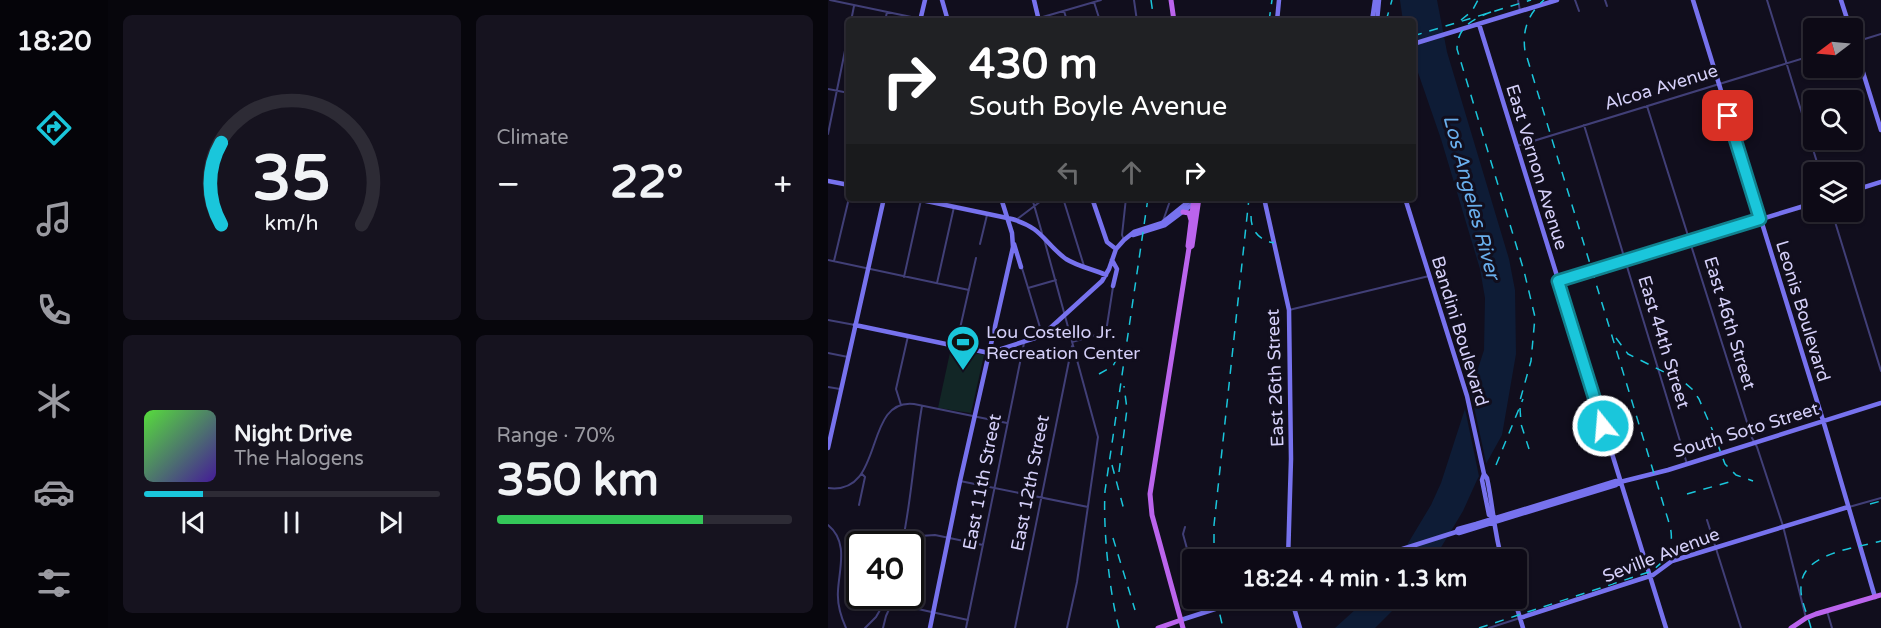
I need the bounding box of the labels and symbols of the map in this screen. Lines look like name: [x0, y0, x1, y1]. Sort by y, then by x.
north arrow: [1803, 18, 1863, 78]
street label: Alcoa Avenue: [1602, 59, 1720, 115]
street label: East Vernon Avenue: [1501, 81, 1573, 253]
pin: [1702, 90, 1753, 141]
water label: Los Angeles River: [1438, 112, 1505, 284]
street label: Leonis Boulevard: [1771, 238, 1835, 384]
street label: Bandini Boulevard: [1427, 253, 1493, 409]
street label: East 46th Street: [1699, 254, 1761, 392]
street label: East 44th Street: [1633, 273, 1695, 411]
street label: East 26th Street: [1262, 308, 1288, 447]
place label: Lou Costello Jr. Recreation Center: [986, 321, 1140, 364]
sports icon: Lou Costello Jr. Recreation Center: [945, 324, 981, 371]
position arrow: [1571, 394, 1635, 458]
street label: South Soto Street: [1670, 397, 1822, 463]
street label: East 11th Street: [958, 412, 1006, 552]
street label: East 12th Street: [1006, 413, 1054, 553]
street label: Seville Avenue: [1599, 523, 1723, 587]
speed limit sign: 40: [846, 531, 924, 609]

